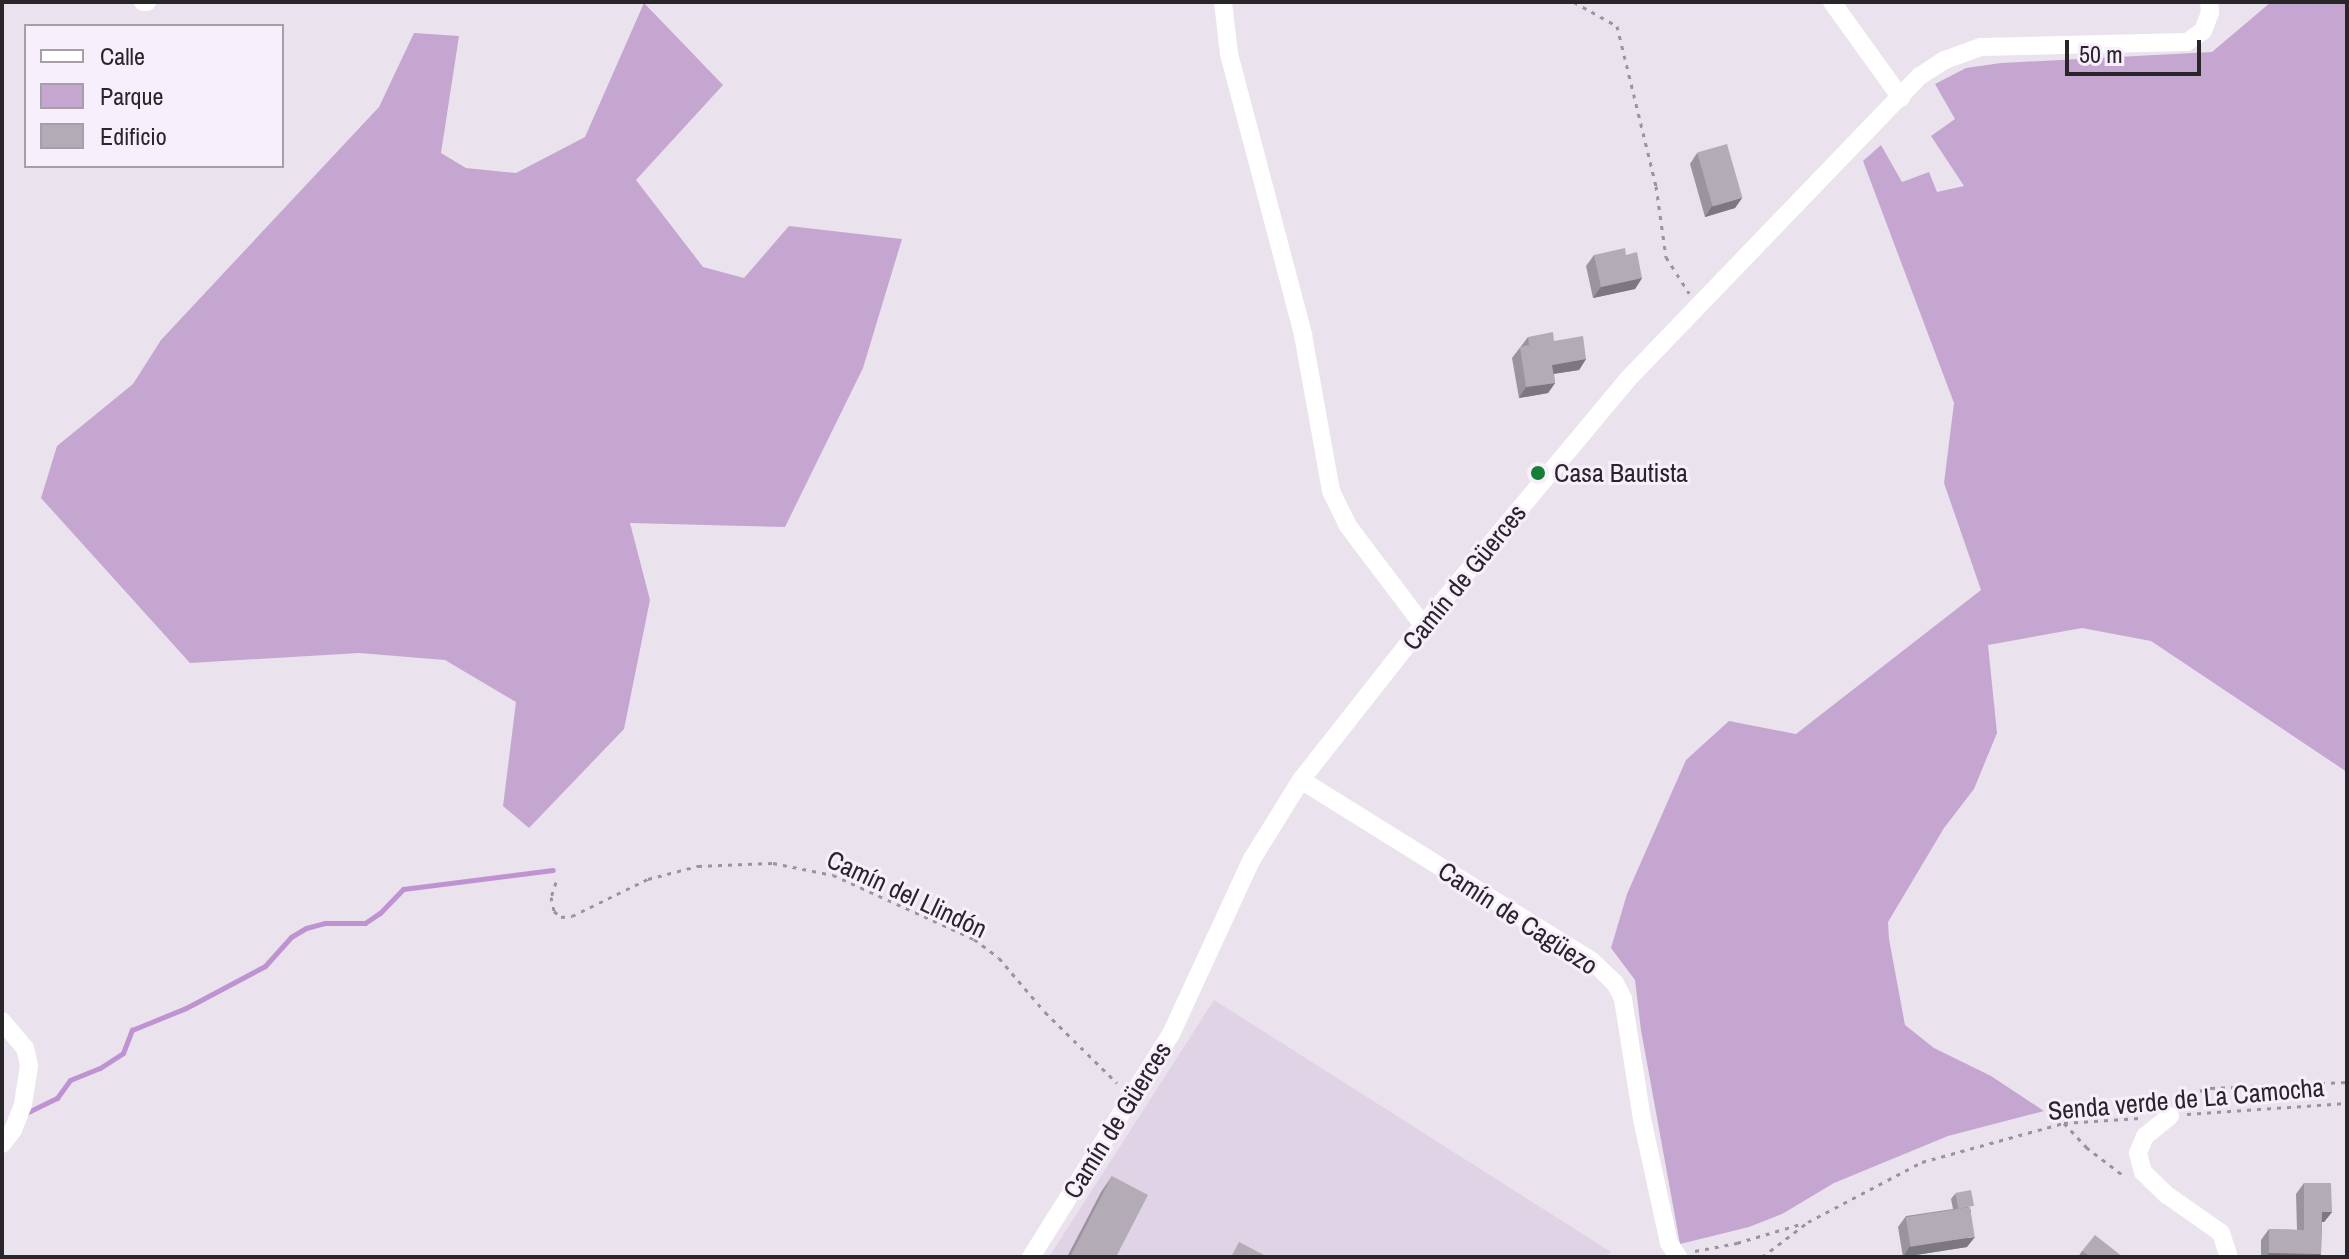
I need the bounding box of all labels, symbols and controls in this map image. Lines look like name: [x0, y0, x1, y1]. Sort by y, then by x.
legend: [24, 24, 284, 168]
scale bar: [2069, 24, 2205, 74]
text: 50 m: [2079, 38, 2123, 70]
text: Calle: [100, 40, 145, 72]
text: Parque: [100, 80, 163, 112]
text: Edificio: [100, 120, 167, 152]
place label: Casa Bautista: [1554, 457, 1688, 489]
marker: Casa Bautista: [1529, 464, 1547, 482]
street label: Camín de Güerces: [1396, 498, 1532, 656]
street label: Camín del Llindón: [822, 843, 992, 945]
street label: Camín de Cagüezo: [1432, 855, 1604, 981]
street label: Camín de Güerces: [1056, 1036, 1178, 1204]
street label: Senda verde de La Camocha: [2046, 1071, 2326, 1127]

